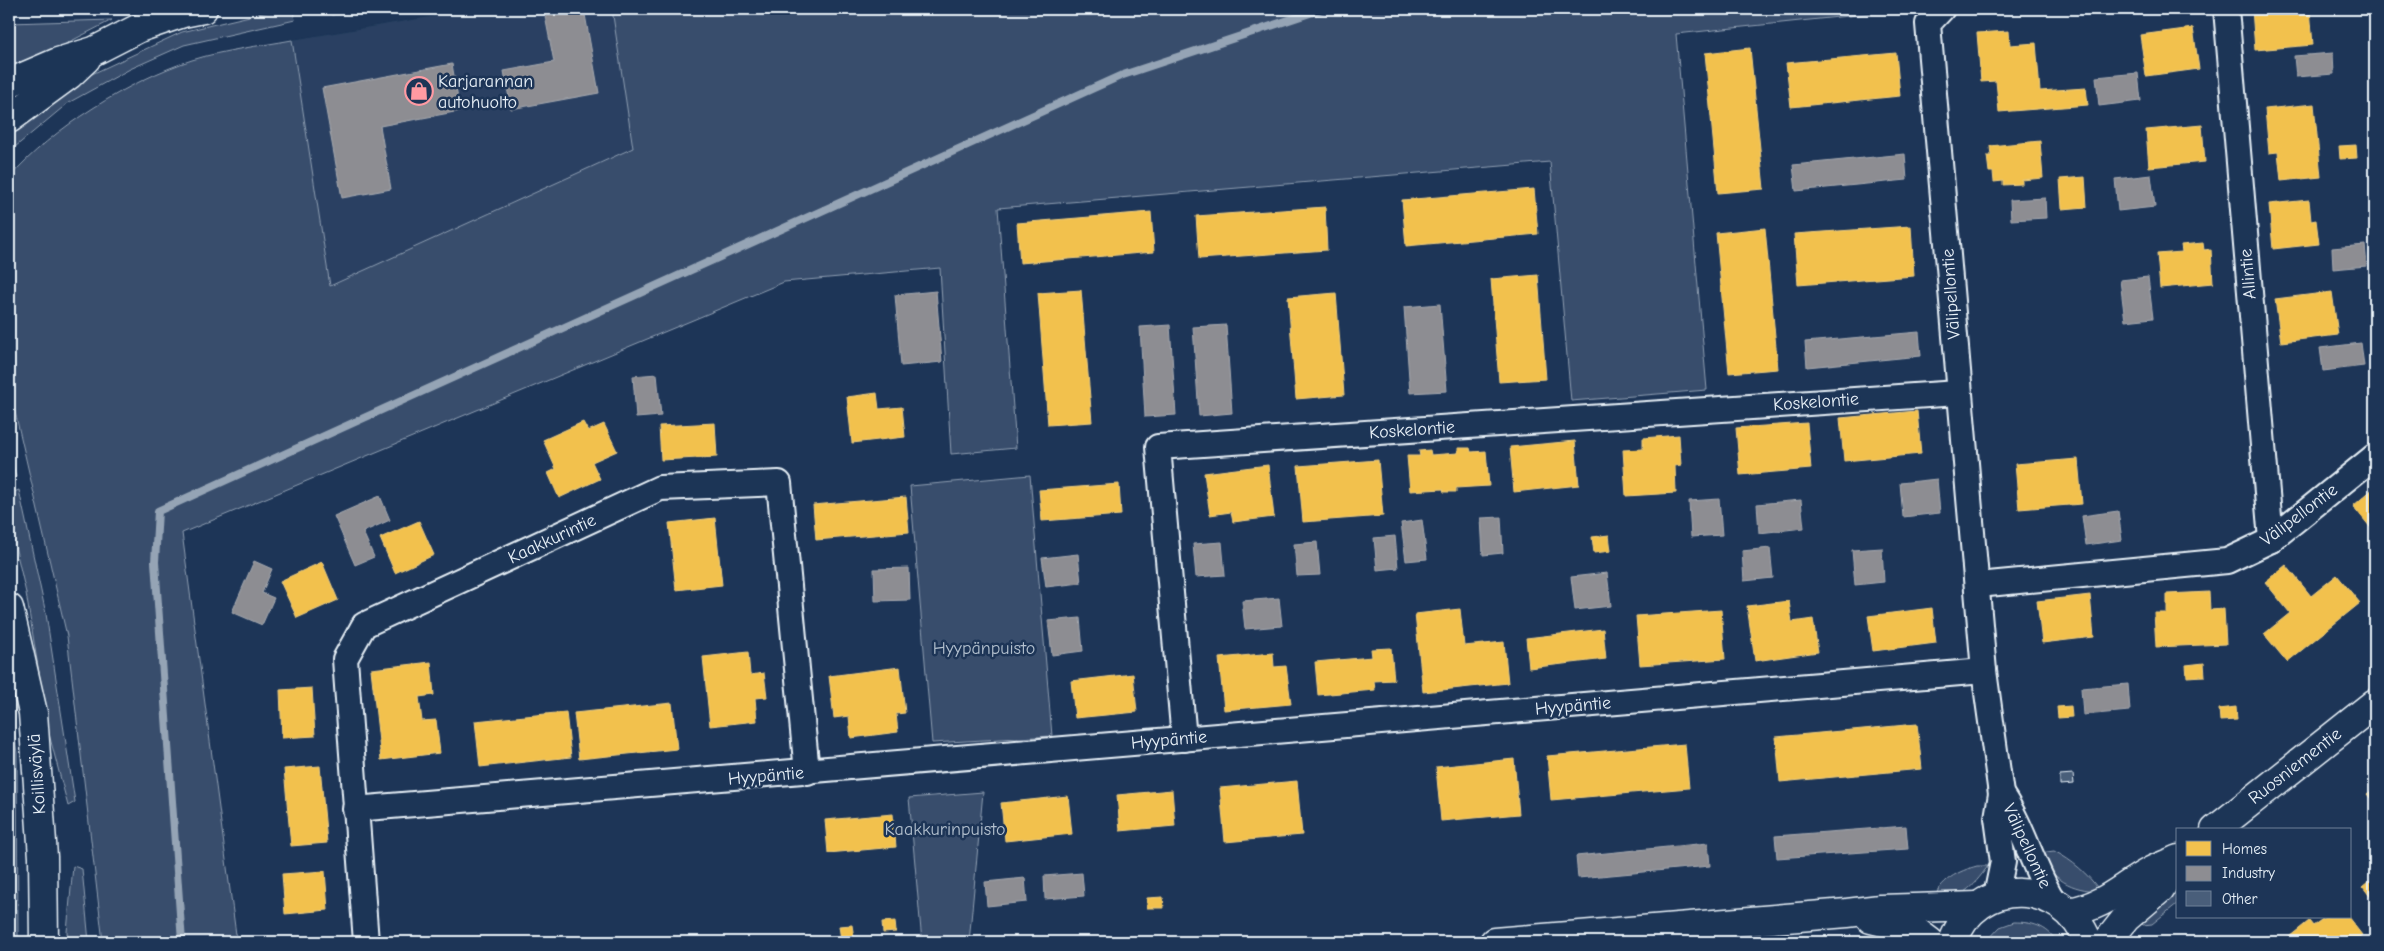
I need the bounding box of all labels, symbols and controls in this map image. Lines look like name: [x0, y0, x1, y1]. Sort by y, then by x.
place label: Karjarannan autohuolto: [438, 71, 533, 113]
shop icon: Karjarannan autohuolto: [404, 76, 434, 106]
street label: Välipellontie: [1937, 248, 1965, 340]
street label: Allintie: [2235, 248, 2261, 300]
street label: Koskelontie: [1772, 389, 1860, 415]
street label: Koskelontie: [1368, 417, 1456, 443]
street label: Välipellontie: [2256, 479, 2342, 551]
street label: Kaakkurintie: [505, 509, 599, 569]
park label: Hyypänpuisto: [933, 638, 1035, 659]
street label: Hyypäntie: [1534, 692, 1612, 720]
street label: Ruosniementie: [2244, 723, 2346, 809]
street label: Hyypäntie: [1130, 726, 1208, 754]
street label: Koillisväylä: [24, 733, 50, 815]
street label: Hyypäntie: [727, 762, 805, 790]
street label: Välipellontie: [1998, 800, 2056, 892]
park label: Kaakkurinpuisto: [885, 819, 1005, 840]
legend: [2176, 828, 2352, 918]
text: Homes: [2222, 840, 2267, 858]
text: Industry: [2222, 864, 2275, 882]
text: Other: [2222, 890, 2257, 908]

